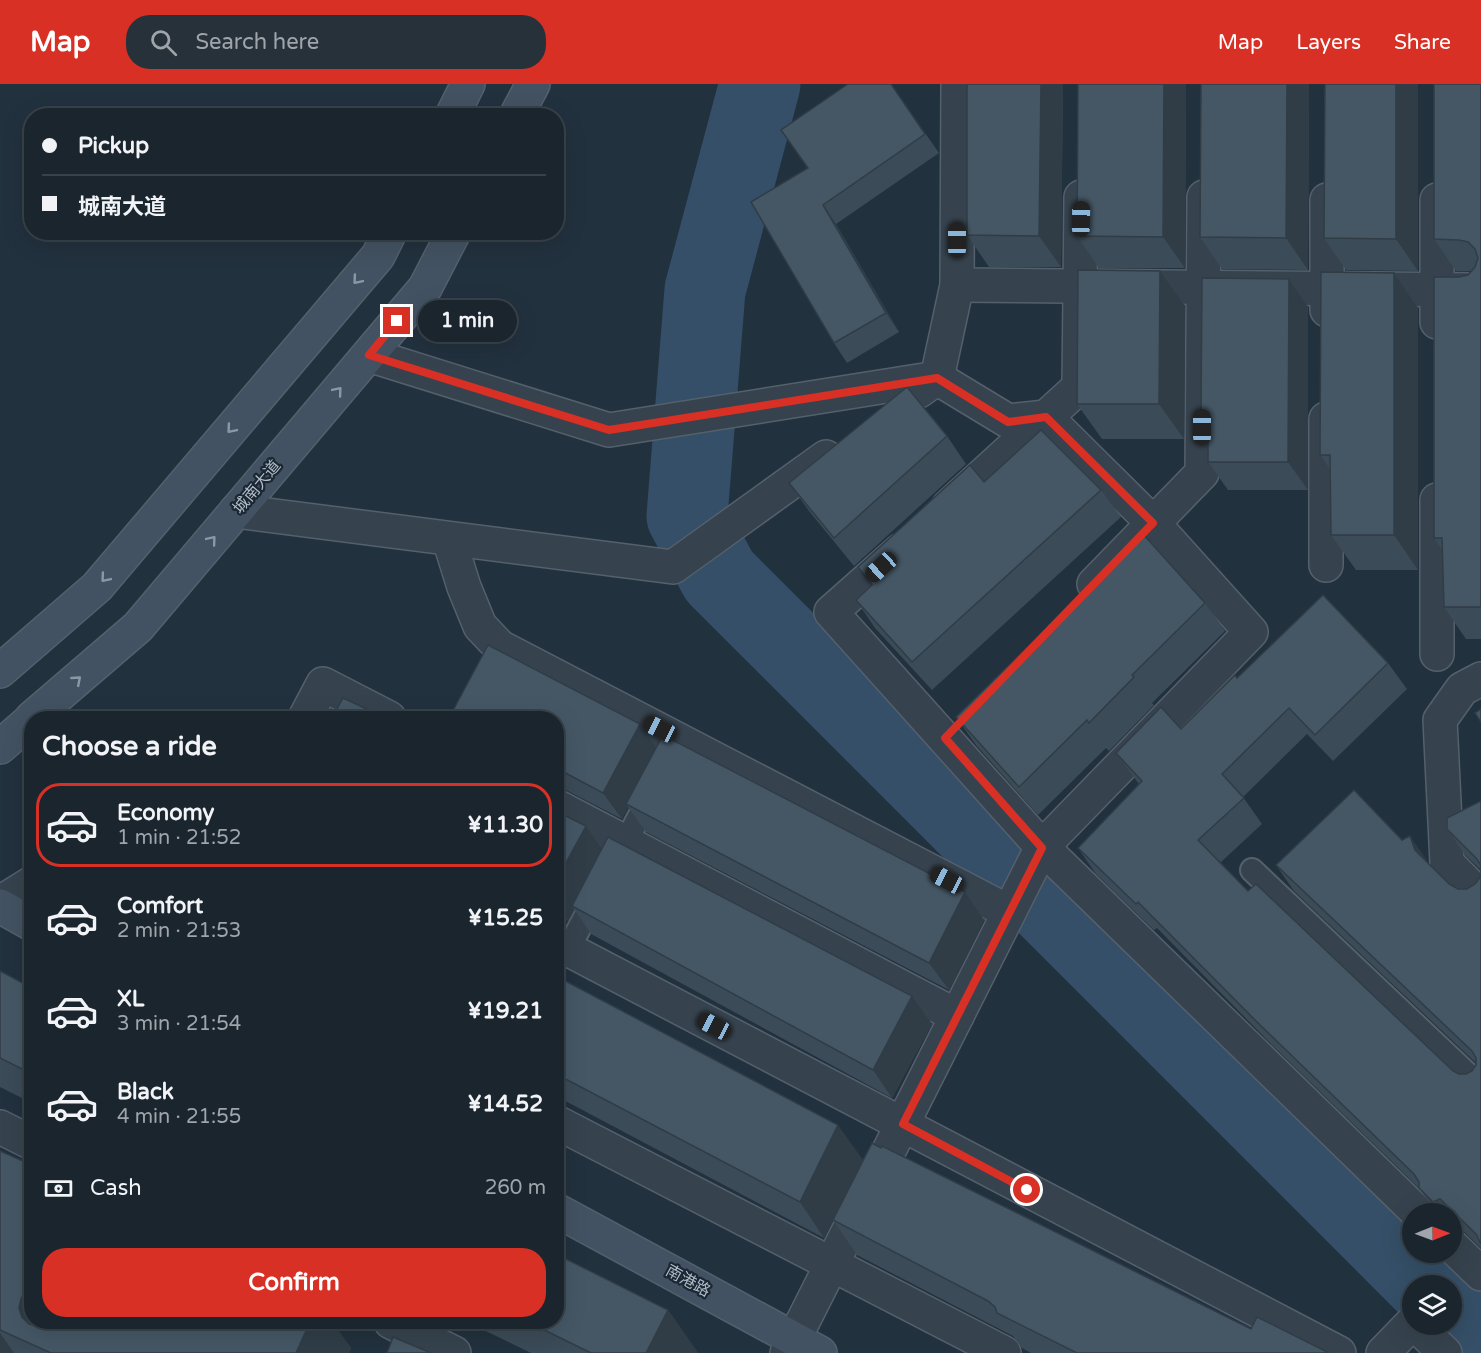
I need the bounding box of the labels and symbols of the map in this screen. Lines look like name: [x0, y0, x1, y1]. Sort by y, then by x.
car: [1072, 201, 1090, 237]
car: [948, 222, 966, 258]
one-way arrow: [353, 273, 364, 284]
callout: 1 min: [418, 300, 517, 342]
route end: [383, 307, 410, 334]
one-way arrow: [330, 387, 341, 398]
car: [1193, 409, 1211, 445]
one-way arrow: [227, 422, 238, 433]
street label: 城南大道: [229, 456, 285, 518]
one-way arrow: [205, 536, 216, 547]
car: [862, 548, 900, 586]
one-way arrow: [101, 571, 112, 582]
one-way arrow: [70, 676, 81, 687]
car: [640, 713, 680, 745]
car: [927, 864, 967, 896]
car: [694, 1010, 734, 1042]
route start: [1013, 1176, 1040, 1203]
north arrow: [1402, 1203, 1462, 1263]
street label: 南港路: [662, 1261, 714, 1301]

